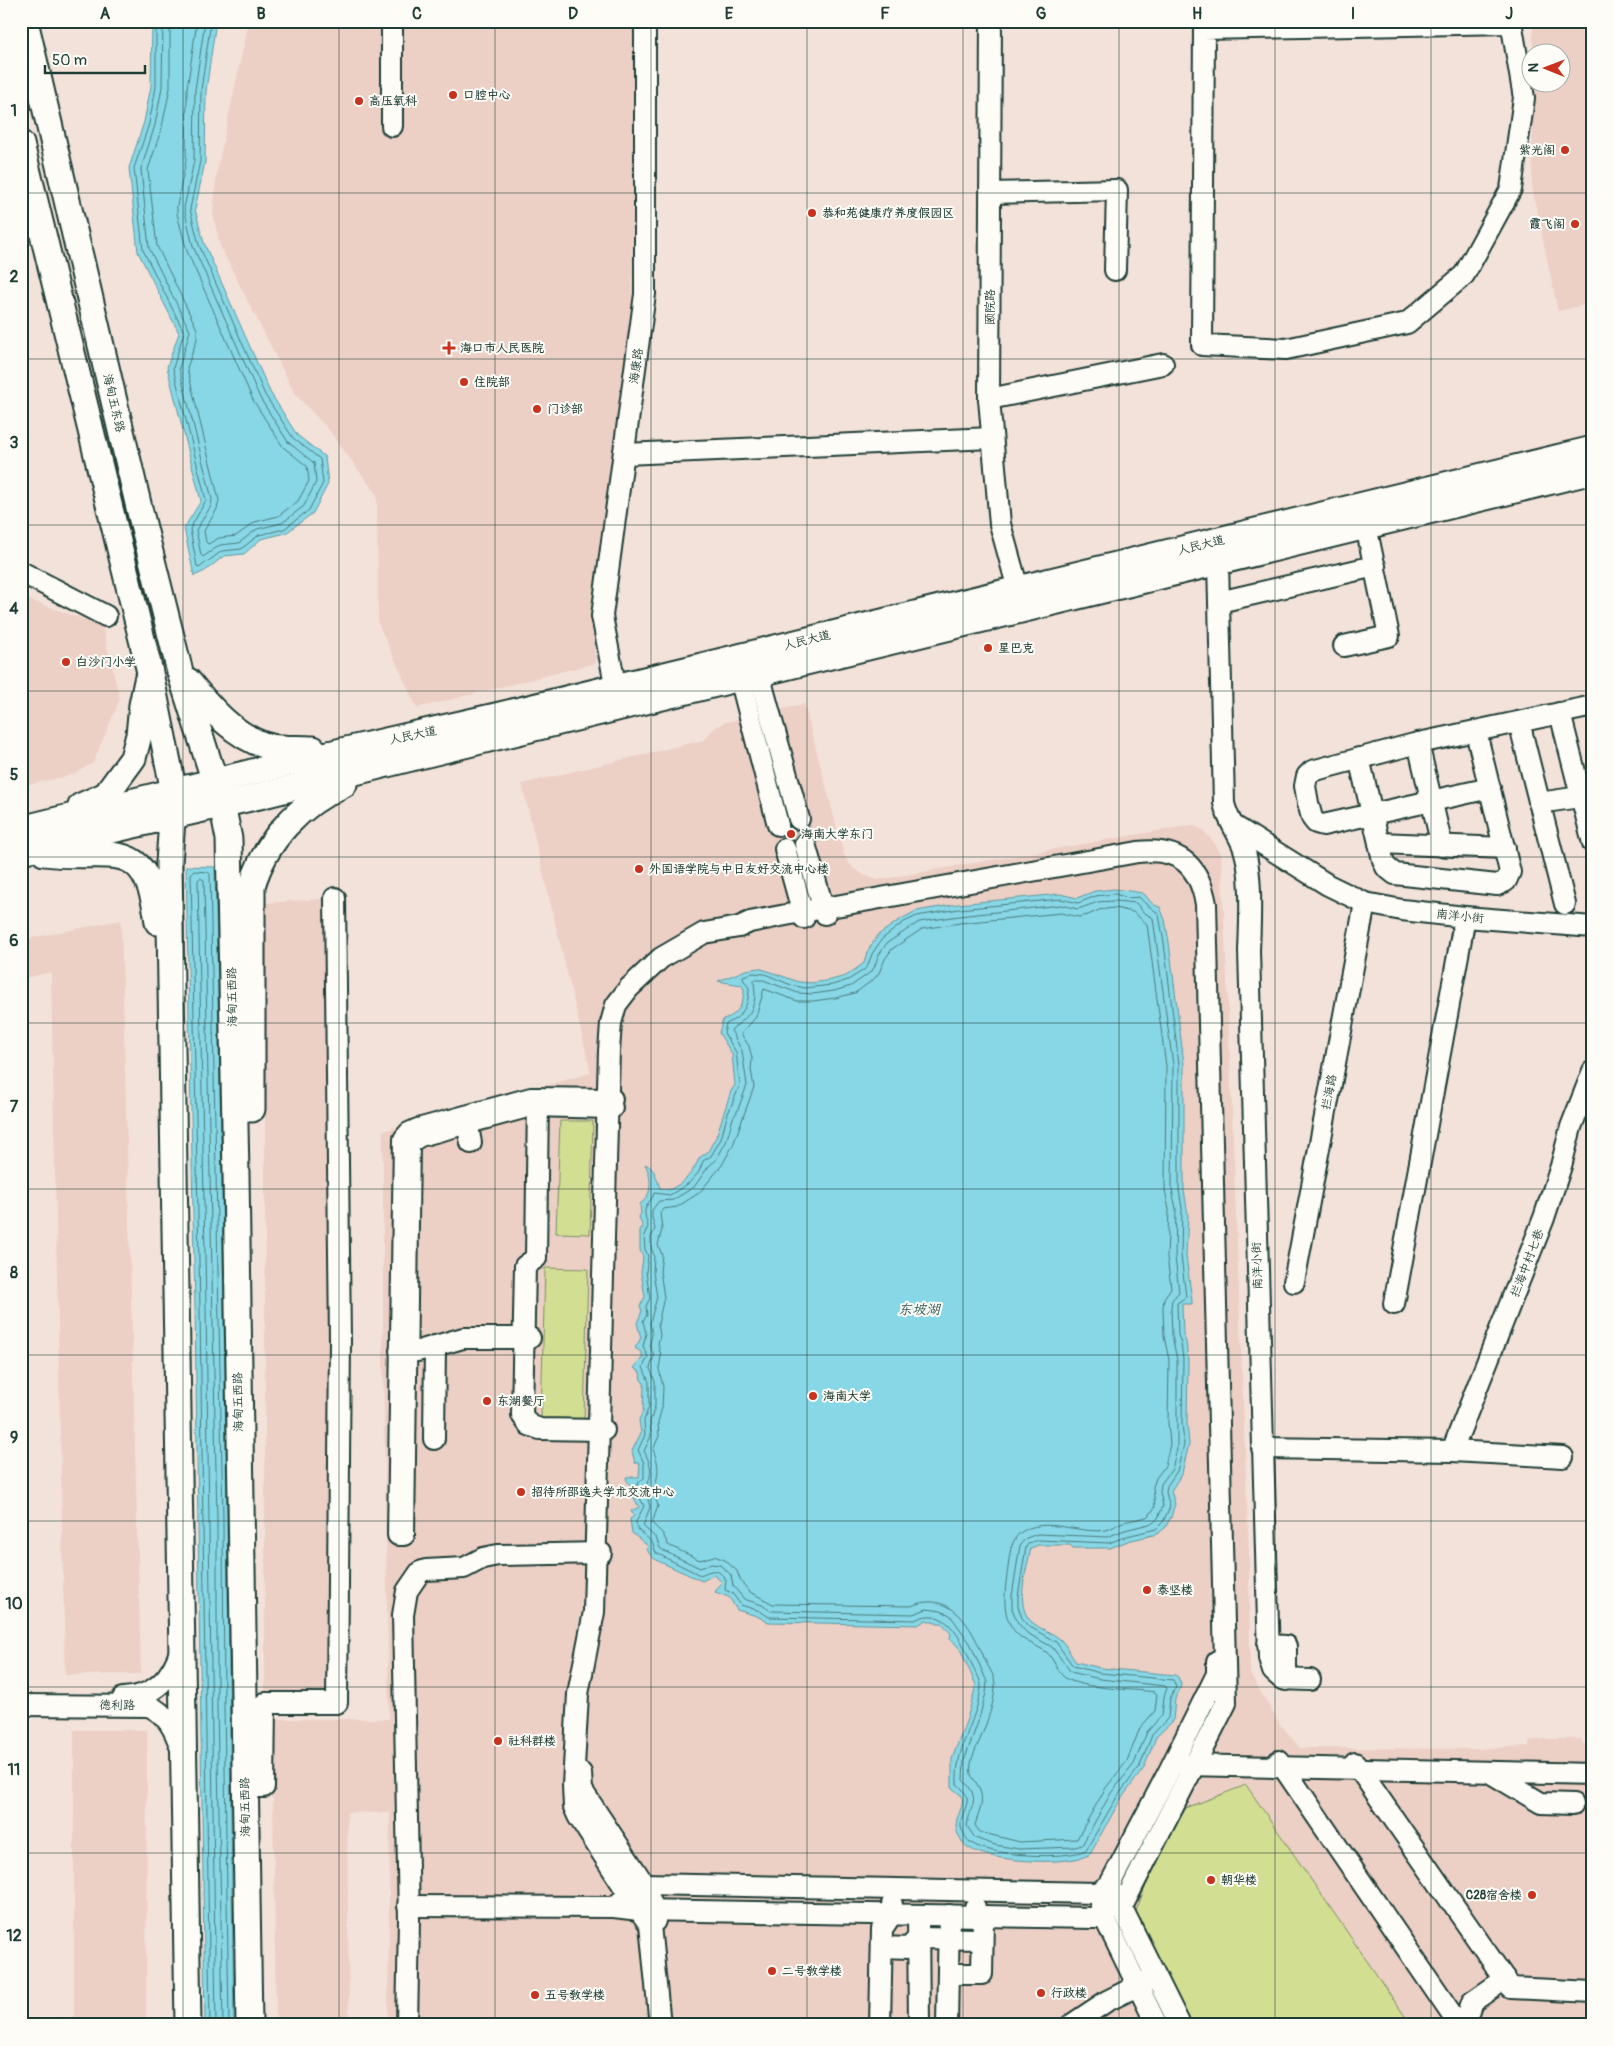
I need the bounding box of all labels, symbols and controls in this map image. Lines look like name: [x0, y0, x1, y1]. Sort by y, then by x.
text: A: [100, 4, 111, 24]
text: B: [256, 4, 266, 24]
text: C: [412, 4, 422, 24]
text: D: [568, 4, 578, 24]
text: E: [725, 4, 734, 24]
text: F: [880, 4, 890, 24]
text: G: [1036, 4, 1047, 24]
text: H: [1192, 4, 1202, 24]
text: I: [1351, 4, 1355, 24]
text: J: [1505, 4, 1513, 24]
scale bar: [45, 42, 145, 74]
north arrow: [1522, 42, 1572, 92]
text: 50 m: [52, 51, 87, 70]
text: N: [1525, 63, 1542, 73]
place label: 口腔中心: [463, 88, 511, 103]
marker: 口腔中心: [447, 89, 459, 101]
place label: 高压氧科: [369, 94, 418, 109]
marker: 高压氧科: [353, 95, 365, 107]
text: 1: [11, 101, 17, 121]
place label: 紫光阁: [1519, 143, 1555, 158]
marker: 紫光阁: [1559, 144, 1571, 156]
place label: 恭和苑健康疗养度假园区: [822, 206, 954, 221]
marker: 恭和苑健康疗养度假园区: [806, 207, 818, 219]
place label: 霞飞阁: [1529, 217, 1565, 232]
marker: 霞飞阁: [1569, 218, 1581, 230]
text: 2: [10, 267, 19, 287]
street label: 颐院路: [983, 289, 998, 325]
marker: 海口市人民医院: [442, 341, 456, 355]
place label: 海口市人民医院: [460, 341, 544, 356]
street label: 海康路: [627, 347, 646, 385]
street label: 海甸五东路: [99, 372, 128, 434]
place label: 住院部: [474, 375, 510, 390]
marker: 住院部: [458, 376, 470, 388]
place label: 门诊部: [547, 402, 583, 417]
marker: 门诊部: [531, 403, 543, 415]
text: 3: [10, 433, 19, 453]
street label: 人民大道: [1176, 532, 1226, 559]
text: 4: [9, 599, 19, 619]
street label: 人民大道: [782, 627, 832, 654]
place label: 星巴克: [998, 641, 1034, 656]
marker: 星巴克: [982, 642, 994, 654]
place label: 白沙门小学: [76, 655, 136, 670]
marker: 白沙门小学: [60, 656, 72, 668]
street label: 人民大道: [388, 723, 438, 748]
text: 5: [10, 765, 19, 785]
place label: 海南大学东门: [801, 827, 873, 842]
marker: 海南大学东门: [785, 828, 797, 840]
place label: 外国语学院与中日友好交流中心楼: [649, 862, 829, 877]
marker: 外国语学院与中日友好交流中心楼: [633, 863, 645, 875]
street label: 南洋小街: [1435, 907, 1485, 926]
text: 6: [9, 931, 19, 951]
street label: 海甸五西路: [224, 967, 241, 1027]
street label: 拦海路: [1319, 1073, 1340, 1111]
text: 7: [10, 1097, 19, 1117]
street label: 拦海中村七巷: [1508, 1227, 1547, 1299]
street label: 南洋小街: [1249, 1242, 1266, 1290]
text: 8: [10, 1263, 18, 1283]
water label: 东坡湖: [898, 1301, 942, 1318]
street label: 海甸五西路: [230, 1372, 247, 1432]
place label: 海南大学: [823, 1389, 871, 1404]
marker: 海南大学: [807, 1390, 819, 1402]
place label: 东湖餐厅: [497, 1394, 545, 1409]
marker: 东湖餐厅: [481, 1395, 493, 1407]
text: 9: [10, 1428, 18, 1448]
place label: 招待所邵逸夫学术交流中心: [531, 1485, 675, 1500]
marker: 招待所邵逸夫学术交流中心: [515, 1486, 527, 1498]
place label: 泰坚楼: [1157, 1583, 1193, 1598]
marker: 泰坚楼: [1141, 1584, 1153, 1596]
text: 10: [5, 1594, 23, 1614]
street label: 德利路: [99, 1698, 135, 1713]
place label: 社科群楼: [508, 1734, 556, 1749]
marker: 社科群楼: [492, 1735, 504, 1747]
text: 11: [8, 1760, 20, 1780]
street label: 海甸五西路: [237, 1777, 254, 1837]
place label: 朝华楼: [1221, 1873, 1257, 1888]
marker: 朝华楼: [1205, 1874, 1217, 1886]
place label: C28宿舍楼: [1466, 1888, 1522, 1903]
marker: C28宿舍楼: [1526, 1889, 1538, 1901]
text: 12: [6, 1926, 22, 1946]
place label: 二号教学楼: [782, 1964, 842, 1979]
marker: 二号教学楼: [766, 1965, 778, 1977]
place label: 行政楼: [1051, 1986, 1087, 2001]
marker: 行政楼: [1035, 1987, 1047, 1999]
place label: 五号教学楼: [545, 1988, 605, 2003]
marker: 五号教学楼: [529, 1989, 541, 2001]

